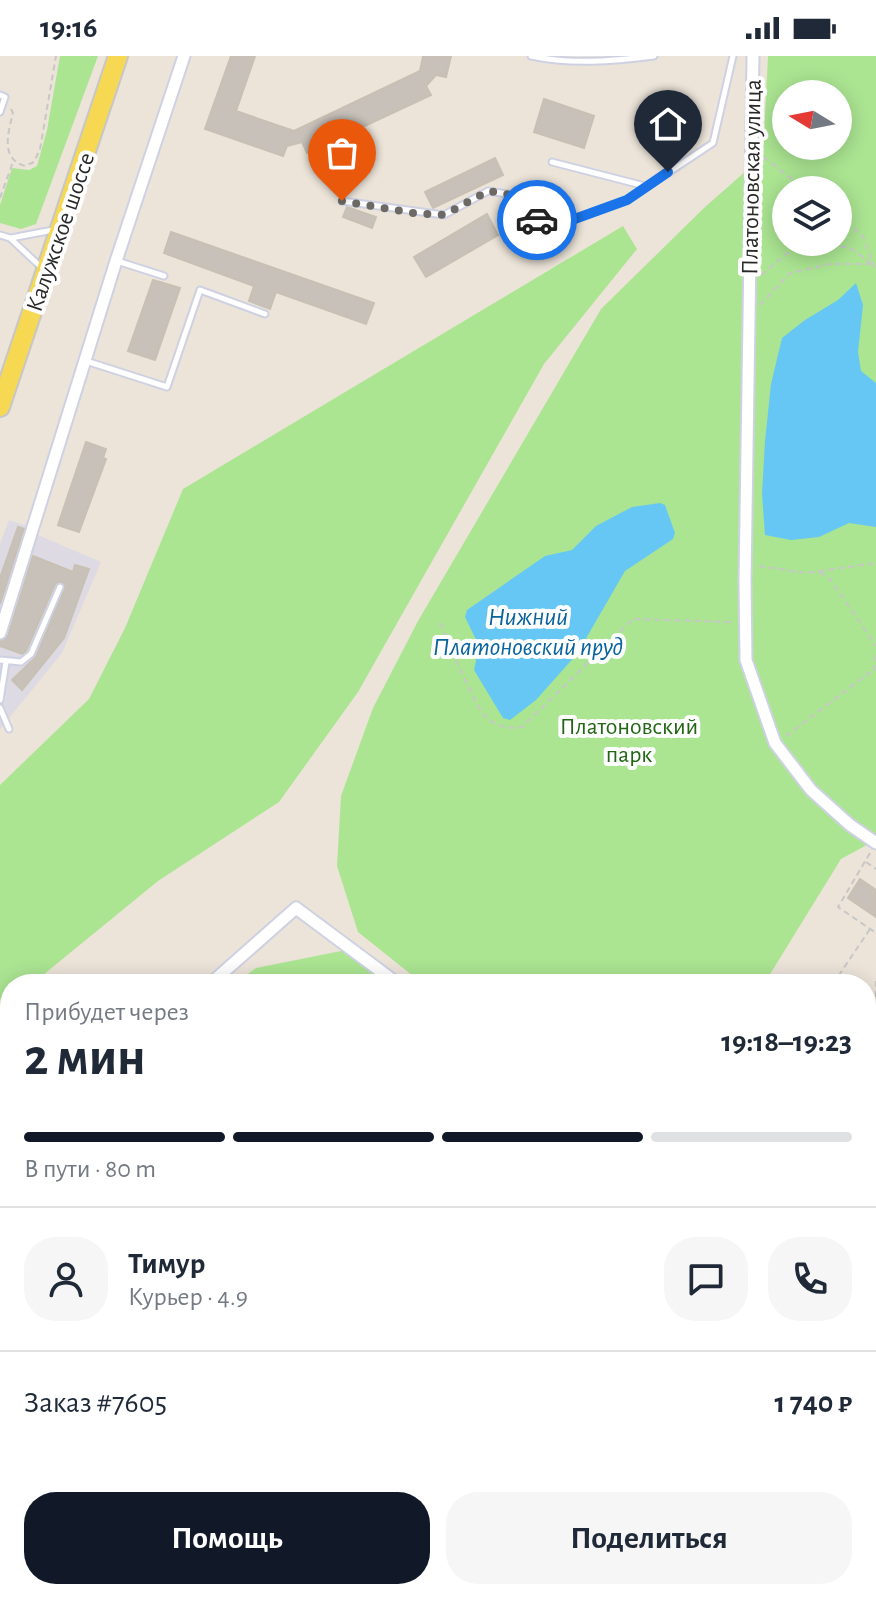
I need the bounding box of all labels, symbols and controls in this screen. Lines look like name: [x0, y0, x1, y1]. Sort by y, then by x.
text: 19:16: [40, 13, 97, 43]
street label: Платоновская улица: [738, 79, 766, 275]
north arrow: [772, 80, 852, 160]
map controls: [772, 80, 852, 256]
pin: [634, 90, 702, 172]
icon: home: [646, 102, 690, 146]
pin: [308, 119, 376, 201]
icon: bag: [320, 131, 364, 175]
street label: Калужское шоссе: [22, 150, 99, 315]
button: layers: [772, 176, 852, 256]
courier: [497, 180, 577, 260]
icon: car: [515, 198, 559, 242]
water label: Нижний Платоновский пруд: [433, 604, 623, 660]
park label: Платоновский парк: [560, 715, 698, 767]
text: Прибудет через: [24, 999, 189, 1025]
text: 19:18–19:23: [721, 1027, 852, 1057]
text: 2 мин: [24, 1032, 146, 1084]
text: В пути · 80 m: [24, 1156, 156, 1182]
button: person: [24, 1237, 108, 1321]
button: chat: [664, 1237, 748, 1321]
button: phone: [768, 1237, 852, 1321]
text: Тимур: [128, 1249, 205, 1279]
text: Курьер · 4.9: [128, 1284, 248, 1310]
text: Заказ #7605: [24, 1388, 167, 1418]
text: 1 740 ₽: [774, 1388, 852, 1418]
button: Помощь: [24, 1492, 430, 1584]
button: Поделиться: [446, 1492, 852, 1584]

